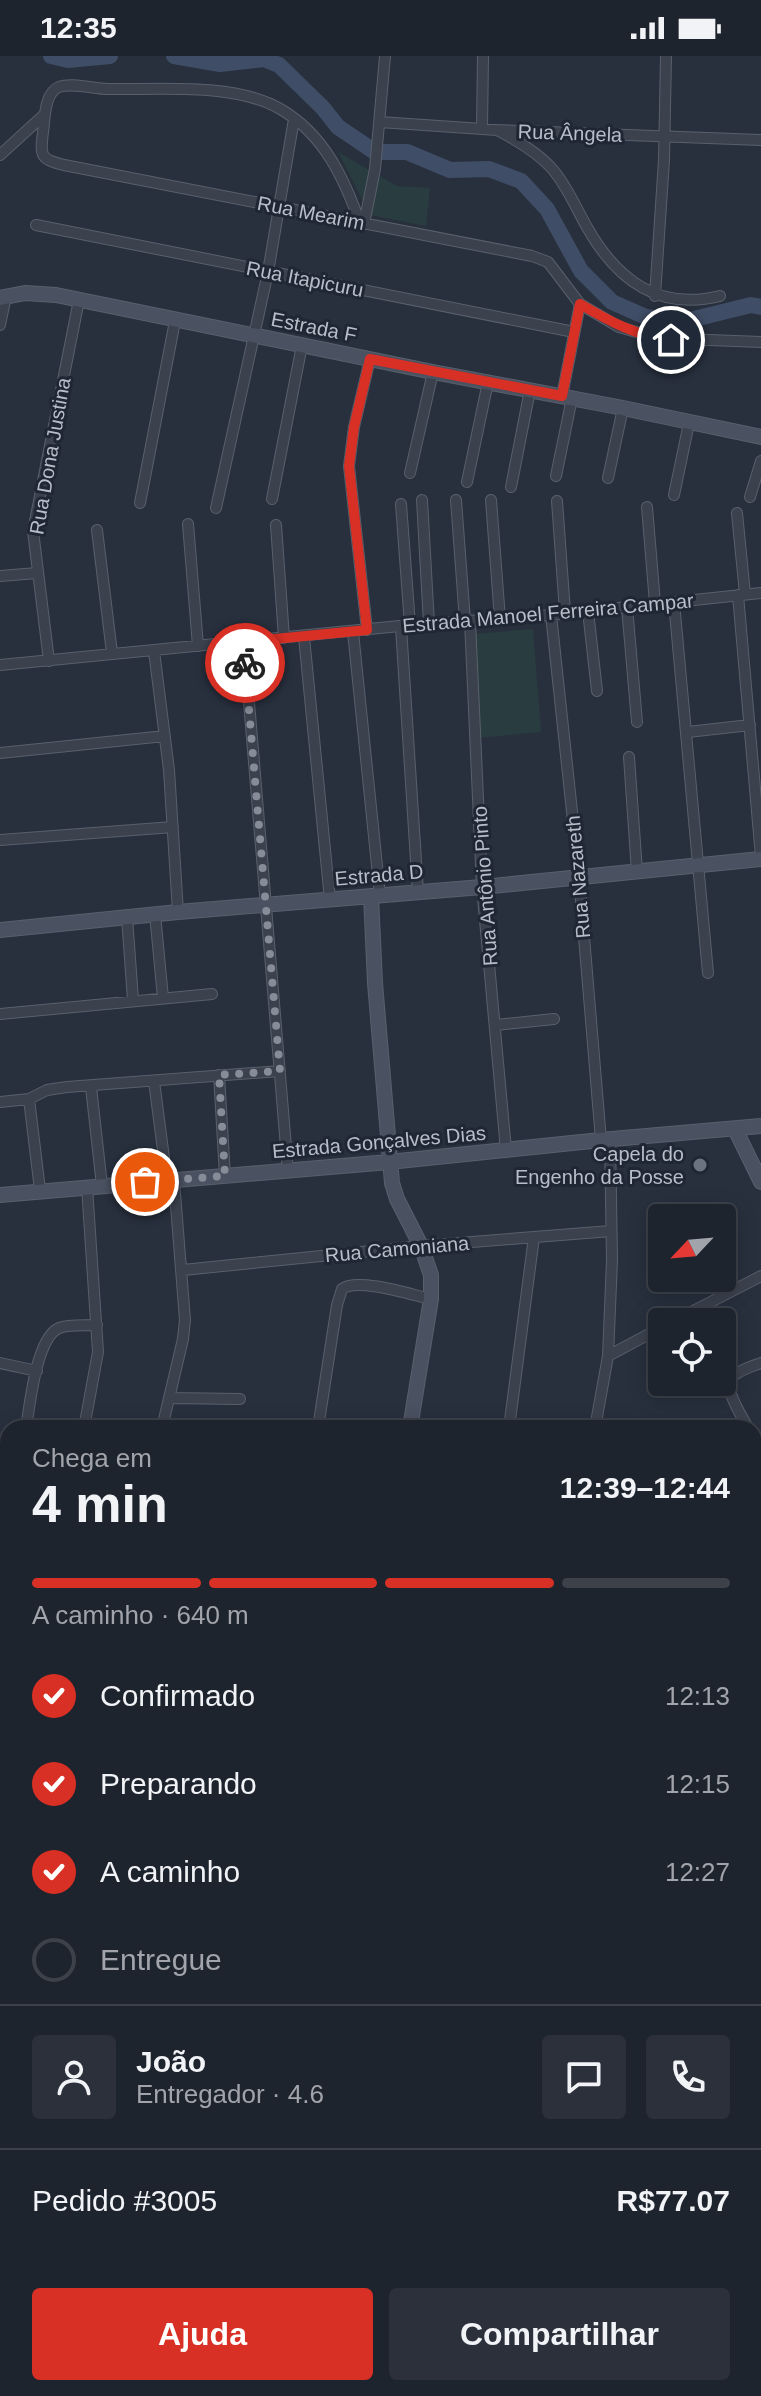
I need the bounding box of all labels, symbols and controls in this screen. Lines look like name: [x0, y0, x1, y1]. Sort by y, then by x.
text: 12:35: [40, 11, 117, 44]
street label: Rua Ângela: [517, 120, 623, 146]
street label: Rua Mearim: [255, 192, 367, 234]
street label: Rua Itapicuru: [245, 257, 365, 301]
pin: [637, 306, 705, 374]
street label: Estrada F: [269, 308, 359, 346]
icon: home: [649, 318, 693, 362]
street label: Rua Dona Justina: [25, 375, 75, 536]
street label: Estrada Manoel Ferreira Campar: [401, 589, 695, 637]
courier: [205, 623, 285, 703]
icon: bike: [223, 641, 267, 685]
street label: Rua Antônio Pinto: [468, 805, 502, 967]
street label: Rua Nazareth: [562, 815, 594, 939]
street label: Estrada D: [334, 860, 424, 890]
street label: Estrada Gonçalves Dias: [271, 1122, 487, 1162]
place label: Capela do Engenho da Posse: [515, 1143, 684, 1188]
pin: [111, 1148, 179, 1216]
marker: Capela do Engenho da Posse: [691, 1156, 709, 1174]
icon: bag: [123, 1160, 167, 1204]
north arrow: [648, 1204, 736, 1292]
map controls: [648, 1204, 736, 1396]
street label: Rua Camoniana: [324, 1232, 471, 1266]
button: locate: [648, 1308, 736, 1396]
text: Chega em: [32, 1443, 152, 1473]
text: 12:39–12:44: [560, 1471, 730, 1504]
text: 4 min: [32, 1475, 168, 1533]
text: A caminho · 640 m: [32, 1600, 249, 1630]
icon: check: [32, 1674, 76, 1718]
text: Confirmado: [100, 1679, 255, 1712]
text: 12:13: [665, 1681, 730, 1711]
icon: check: [32, 1762, 76, 1806]
text: Preparando: [100, 1767, 257, 1800]
text: 12:15: [665, 1769, 730, 1799]
icon: check: [32, 1850, 76, 1894]
text: A caminho: [100, 1855, 240, 1888]
text: 12:27: [665, 1857, 730, 1887]
text: Entregue: [100, 1943, 222, 1976]
button: person: [32, 2035, 116, 2119]
button: chat: [542, 2035, 626, 2119]
button: phone: [646, 2035, 730, 2119]
text: João: [136, 2045, 206, 2078]
text: Entregador · 4.6: [136, 2079, 324, 2109]
text: Pedido #3005: [32, 2184, 217, 2217]
text: R$77.07: [617, 2184, 730, 2217]
button: Ajuda: [32, 2288, 373, 2380]
button: Compartilhar: [389, 2288, 730, 2380]

